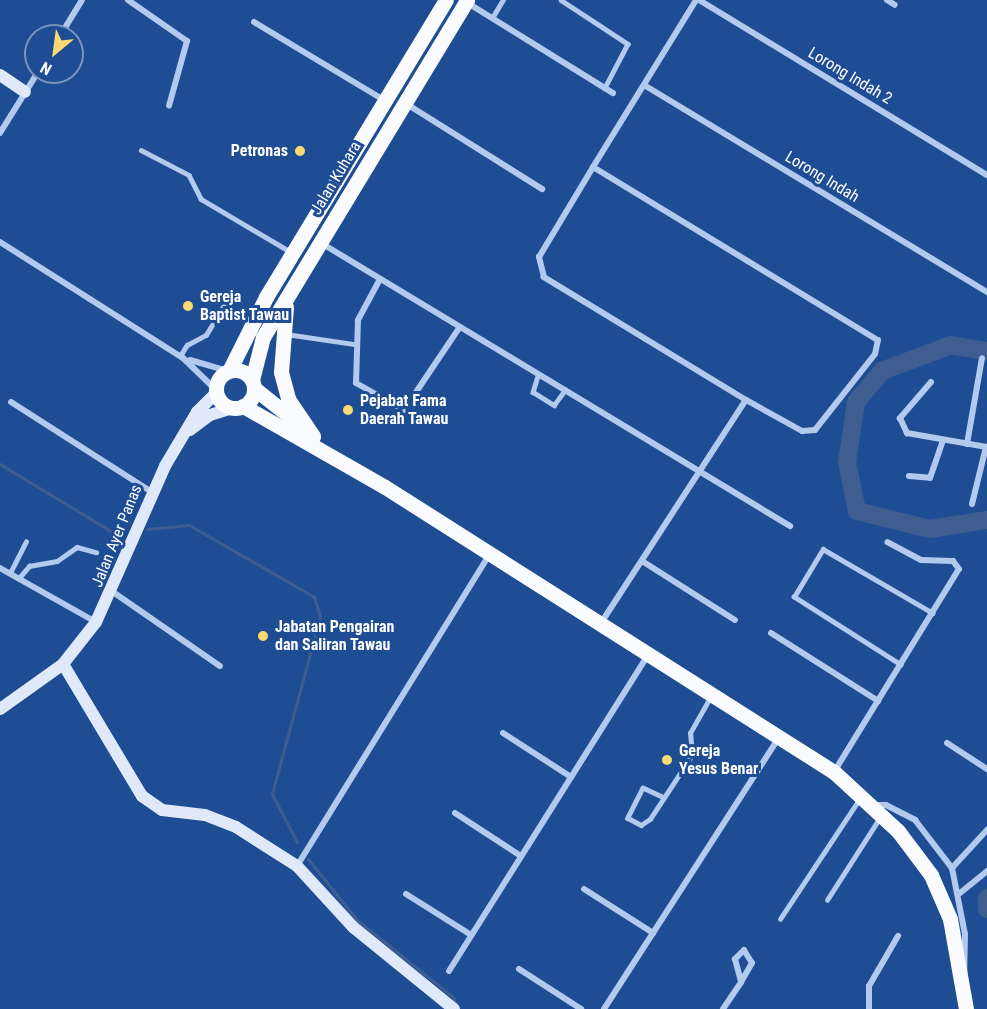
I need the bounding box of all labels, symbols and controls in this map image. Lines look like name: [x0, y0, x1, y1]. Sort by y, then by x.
north arrow: [24, 24, 84, 84]
street label: Lorong Indah 2: [805, 43, 895, 109]
text: N: [37, 58, 55, 79]
street label: Jalan Kuhara: [307, 138, 365, 218]
place label: Petronas: [231, 141, 288, 161]
marker: Petronas: [293, 144, 307, 158]
street label: Lorong Indah: [782, 147, 862, 207]
place label: Gereja Baptist Tawau: [200, 287, 290, 325]
marker: Gereja Baptist Tawau: [181, 299, 195, 313]
place label: Pejabat Fama Daerah Tawau: [360, 391, 449, 429]
marker: Pejabat Fama Daerah Tawau: [341, 403, 355, 417]
street label: Jalan Ayer Panas: [88, 482, 146, 590]
place label: Jabatan Pengairan dan Saliran Tawau: [275, 617, 394, 655]
marker: Jabatan Pengairan dan Saliran Tawau: [256, 629, 270, 643]
place label: Gereja Yesus Benar: [679, 741, 758, 779]
marker: Gereja Yesus Benar: [660, 753, 674, 767]

